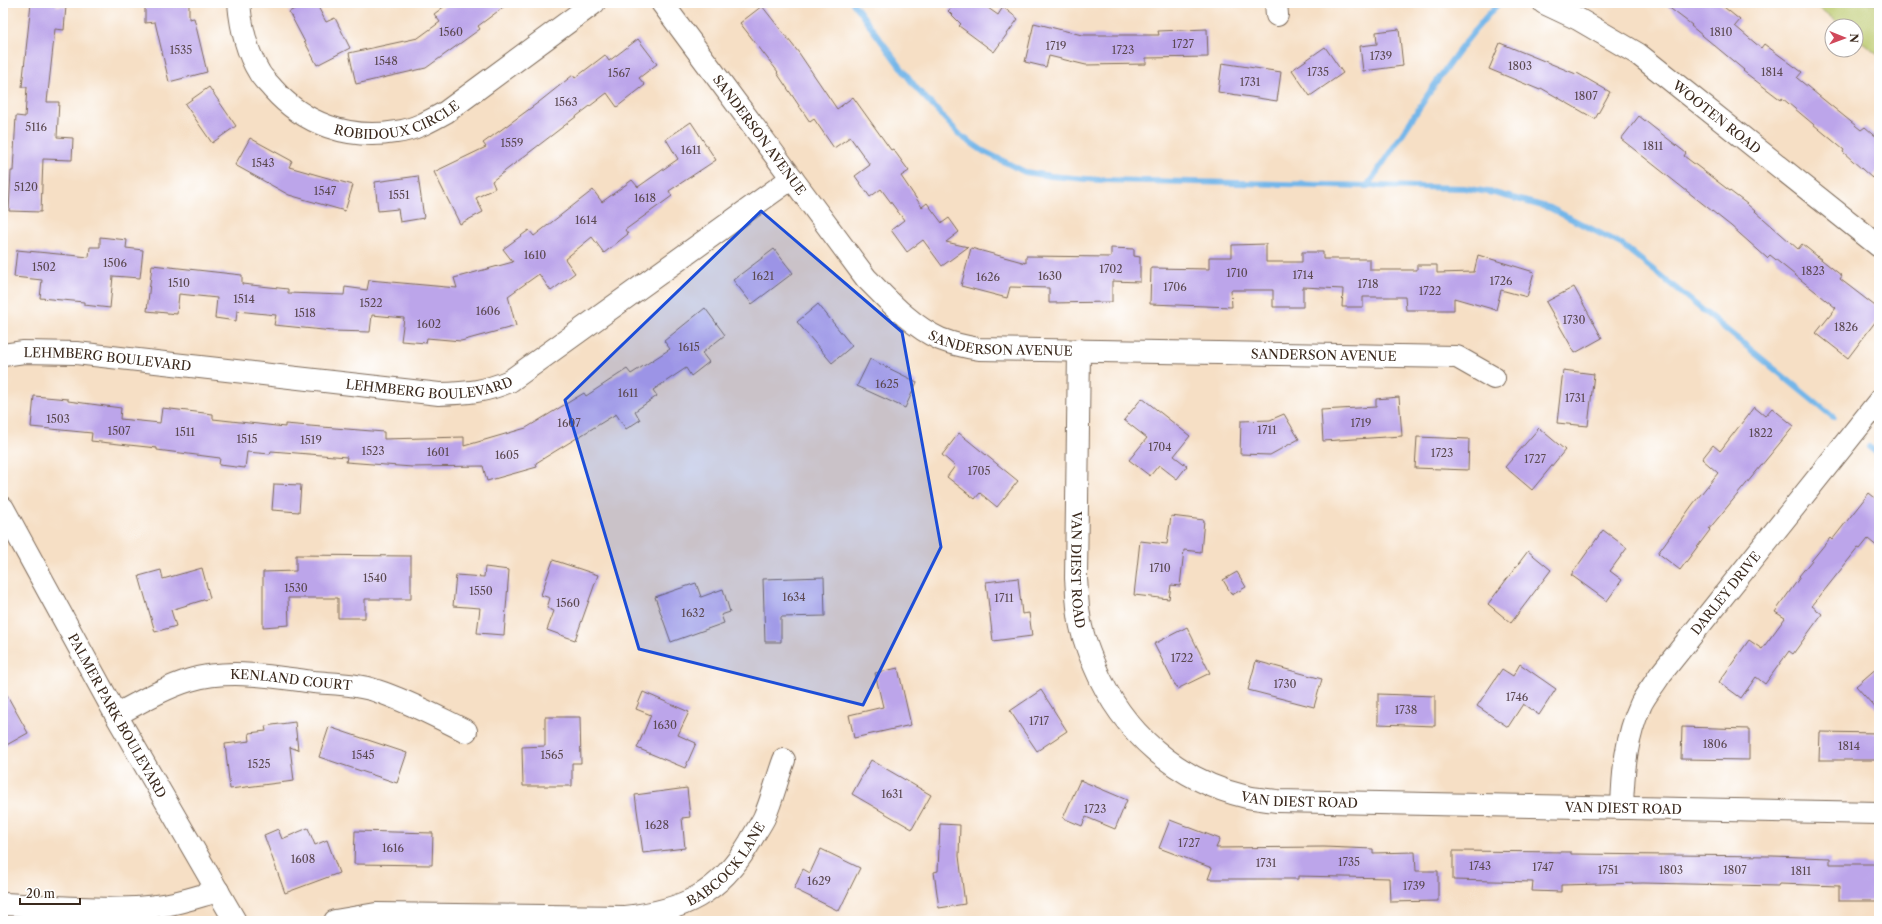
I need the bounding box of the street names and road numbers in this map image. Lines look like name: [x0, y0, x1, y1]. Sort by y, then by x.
street label: SANDERSON AVENUE: [710, 71, 810, 198]
street label: WOOTEN ROAD: [1669, 76, 1764, 157]
street label: ROBIDOUX CIRCLE: [333, 97, 462, 142]
street label: SANDERSON AVENUE: [926, 327, 1073, 359]
street label: LEHMBERG BOULEVARD: [23, 344, 192, 374]
street label: SANDERSON AVENUE: [1251, 346, 1397, 364]
street label: LEHMBERG BOULEVARD: [345, 373, 515, 402]
street label: VAN DIEST ROAD: [1068, 510, 1089, 630]
street label: DARLEY DRIVE: [1687, 548, 1764, 638]
street label: PALMER PARK BOULEVARD: [65, 630, 170, 801]
street label: KENLAND COURT: [230, 666, 353, 693]
street label: VAN DIEST ROAD: [1238, 788, 1358, 811]
street label: VAN DIEST ROAD: [1564, 799, 1682, 817]
street label: BABCOCK LANE: [684, 819, 768, 909]

